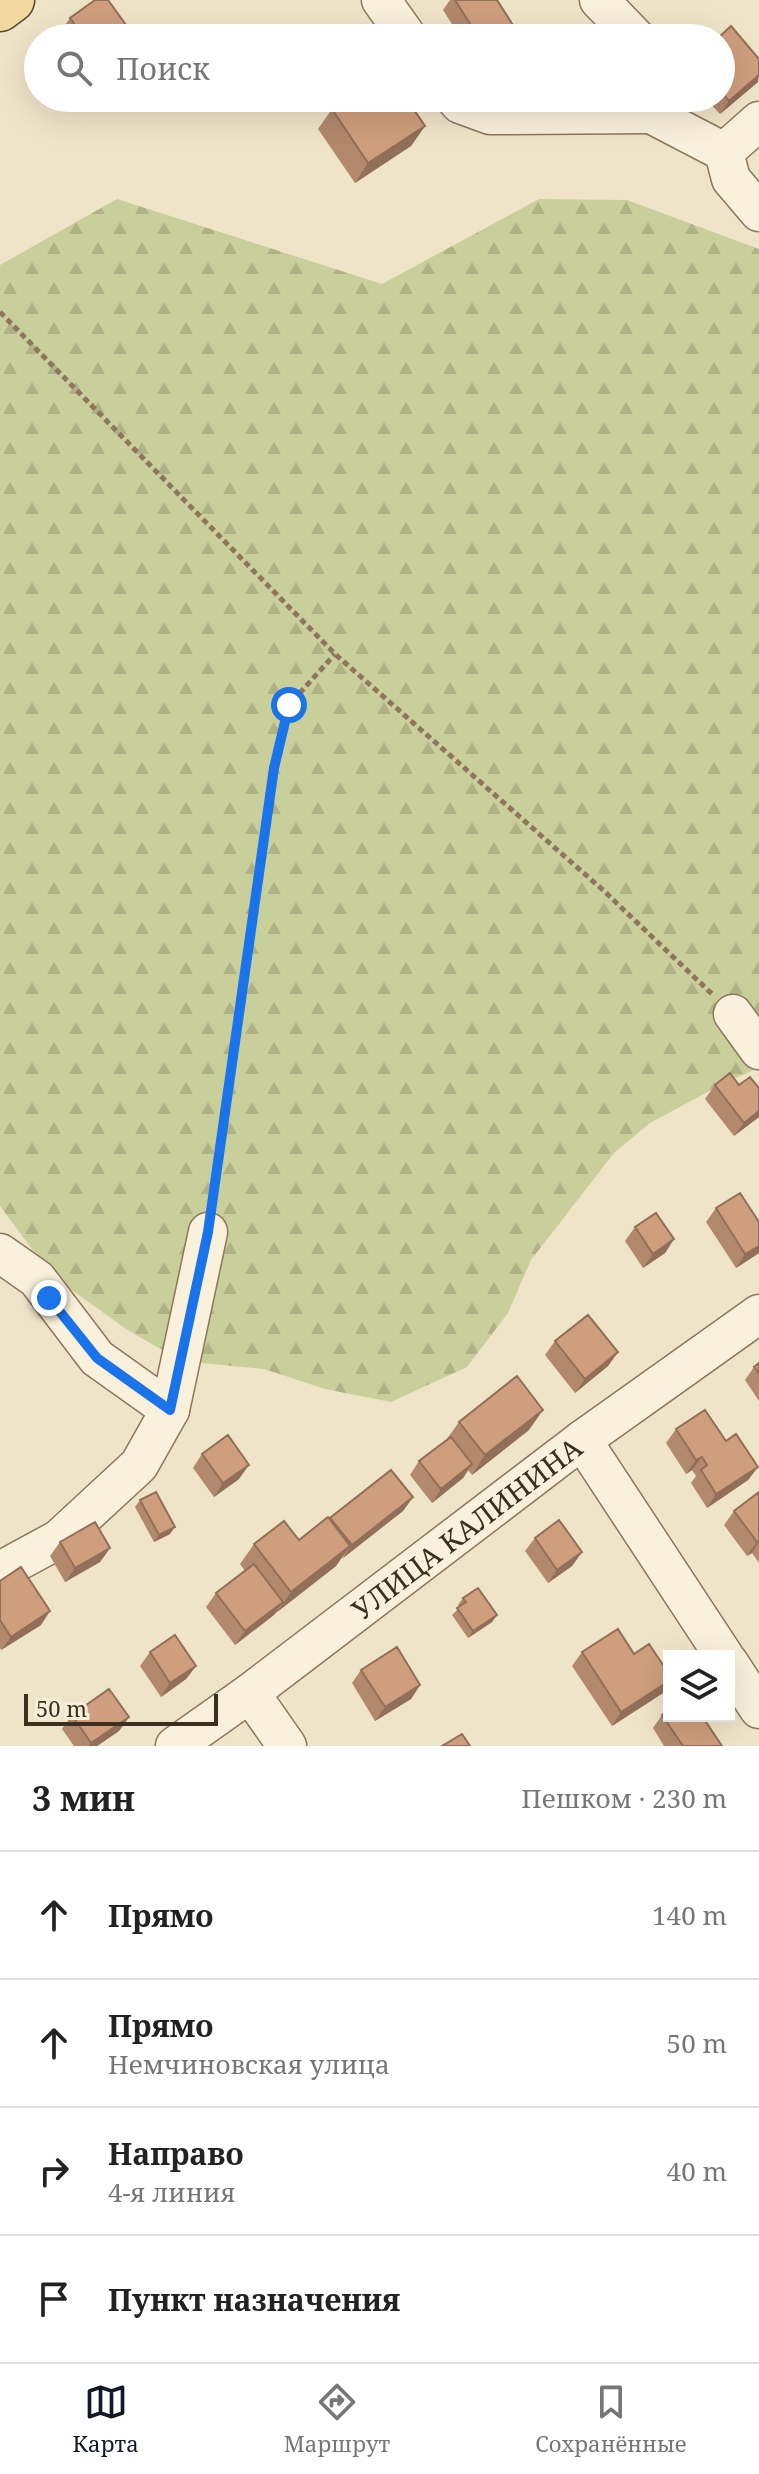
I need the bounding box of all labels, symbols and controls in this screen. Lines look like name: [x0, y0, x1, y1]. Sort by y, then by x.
search box: [24, 24, 735, 112]
icon: search: [52, 46, 96, 90]
text: Поиск: [116, 48, 210, 89]
route start: [271, 687, 307, 723]
route end: [31, 1280, 67, 1316]
street label: УЛИЦА КАЛИНИНА: [344, 1428, 590, 1628]
map controls: [663, 1650, 735, 1722]
button: layers: [663, 1650, 735, 1722]
scale bar: [24, 1690, 218, 1726]
text: 50 m: [36, 1693, 87, 1723]
text: 3 мин: [32, 1775, 135, 1821]
text: Пешком · 230 m: [521, 1780, 727, 1816]
icon: ahead: [32, 1893, 76, 1937]
text: Прямо: [108, 1895, 214, 1936]
text: 140 m: [652, 1897, 727, 1933]
text: Прямо: [108, 2005, 214, 2046]
icon: ahead: [32, 2021, 76, 2065]
text: 50 m: [667, 2025, 727, 2061]
text: Немчиновская улица: [108, 2046, 390, 2082]
text: Направо: [108, 2133, 244, 2174]
icon: right: [32, 2149, 76, 2193]
text: 40 m: [667, 2153, 727, 2189]
text: 4-я линия: [108, 2174, 235, 2210]
icon: arrive: [32, 2277, 76, 2321]
text: Пункт назначения: [108, 2279, 400, 2320]
tab: Карта: [73, 2380, 139, 2458]
tab: Маршрут: [284, 2380, 390, 2458]
tab: Сохранённые: [535, 2380, 686, 2458]

